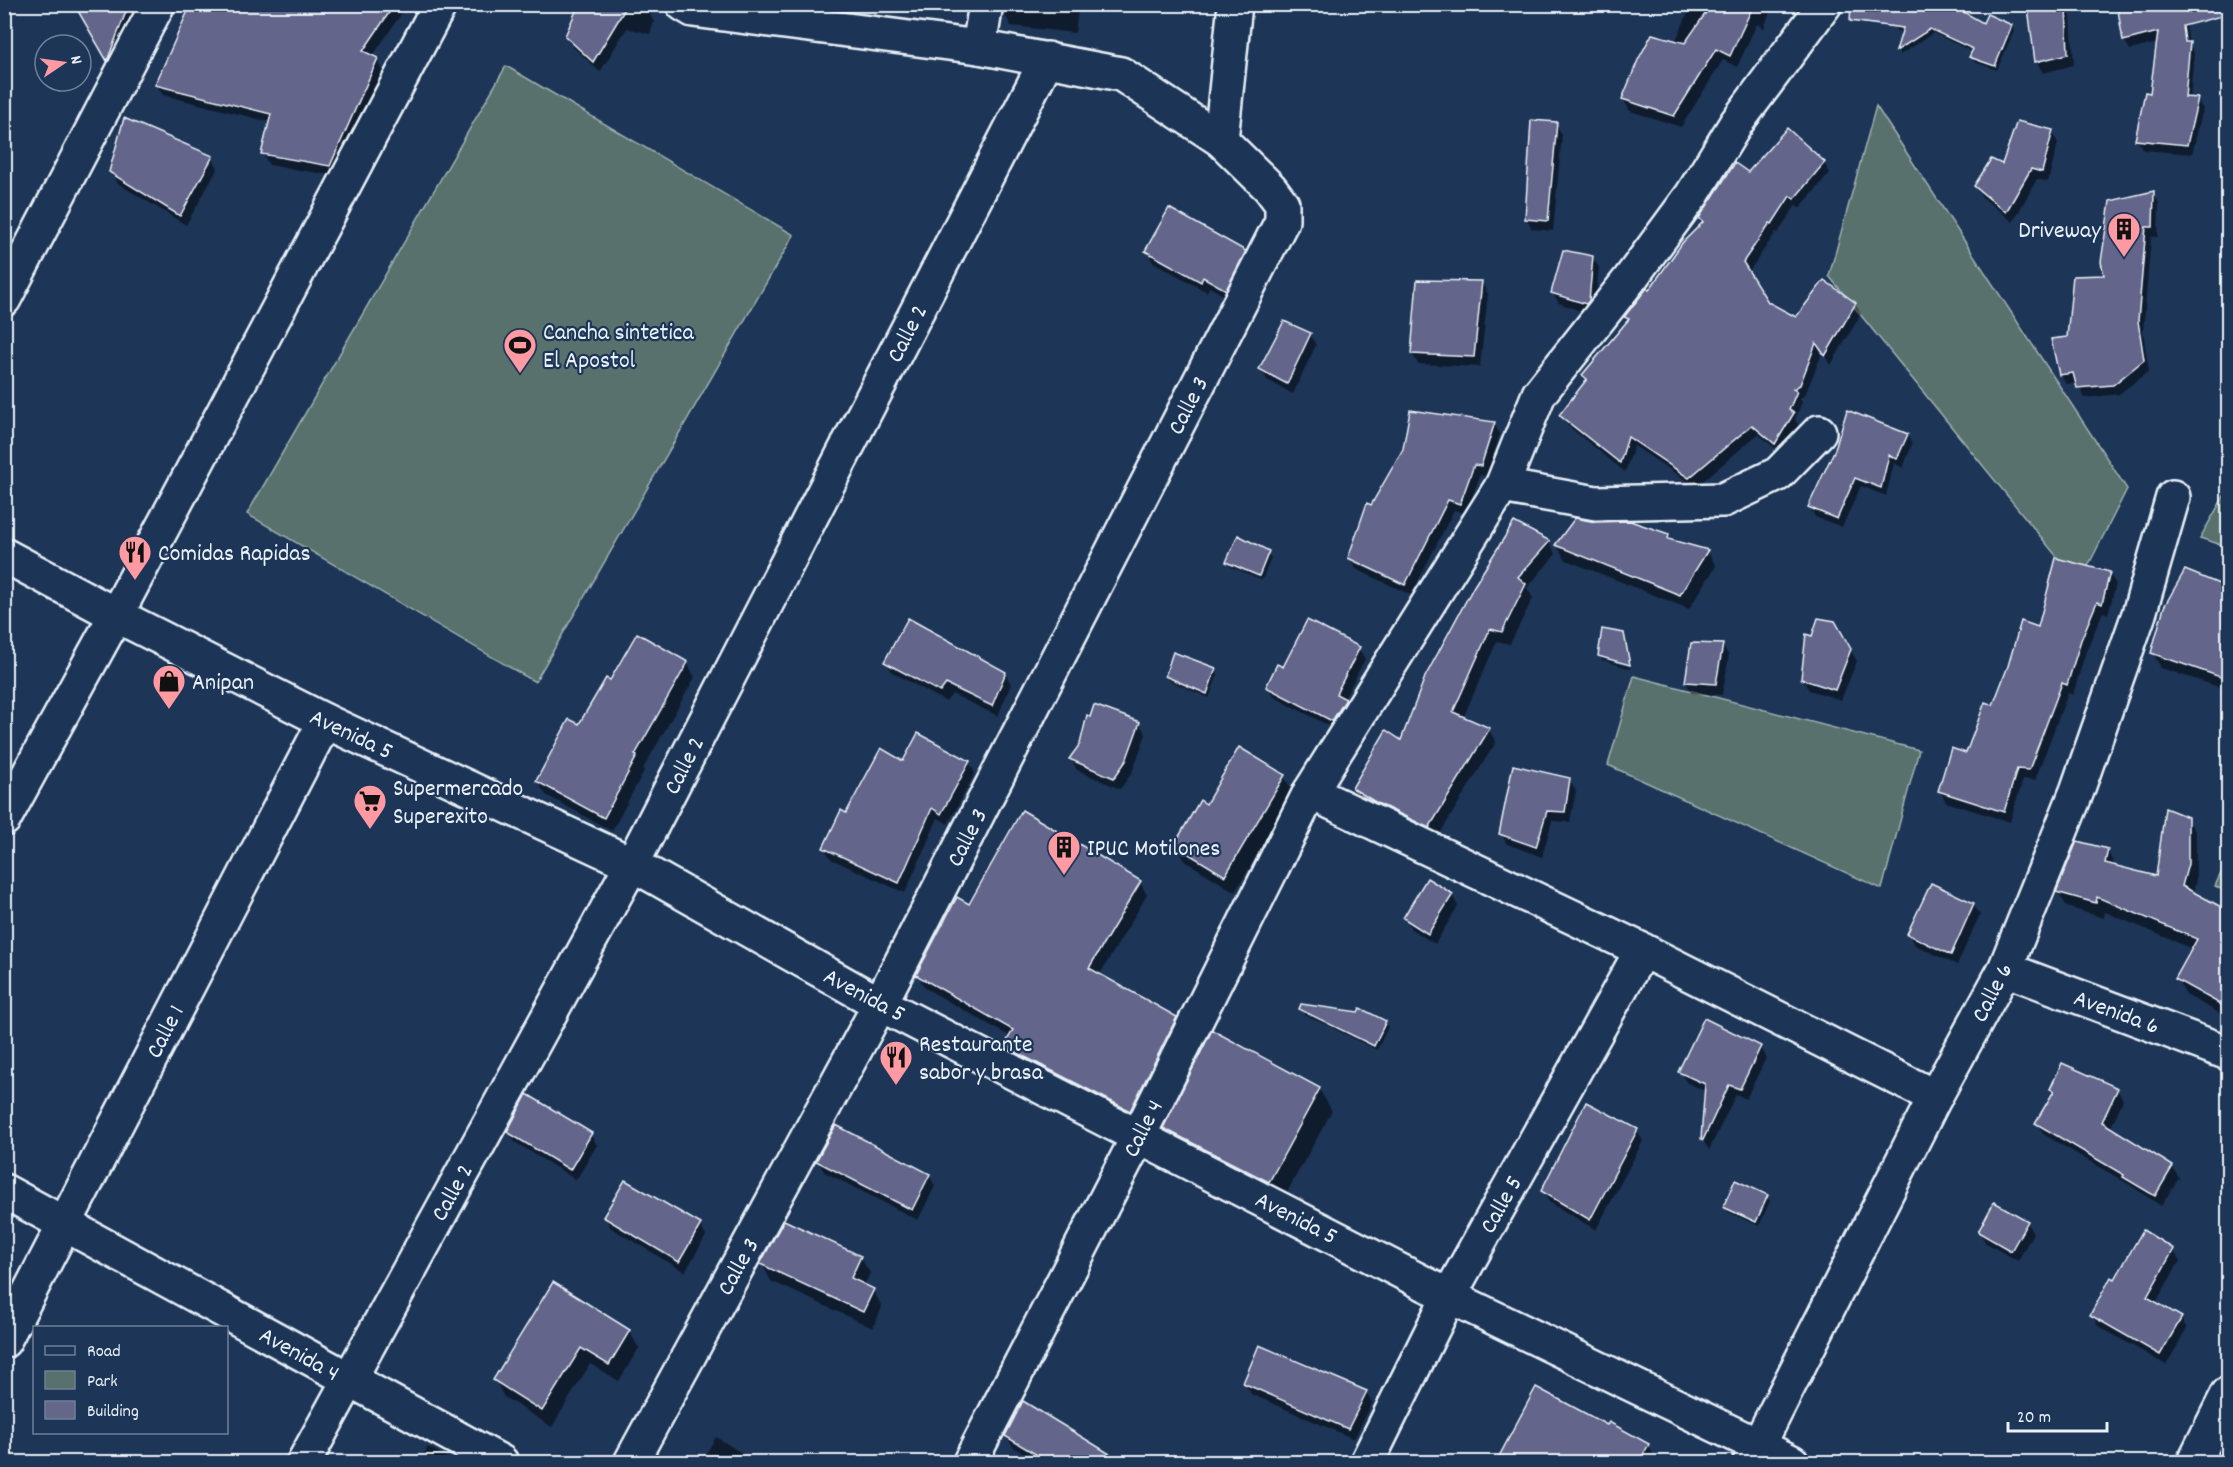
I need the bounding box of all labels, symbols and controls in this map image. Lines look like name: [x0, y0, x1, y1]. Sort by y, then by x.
north arrow: [33, 33, 93, 93]
text: N: [63, 54, 87, 67]
building icon: Driveway: [2106, 211, 2142, 258]
place label: Driveway: [2018, 215, 2102, 249]
street label: Calle 2: [880, 299, 938, 369]
place label: Cancha sintetica El Apostol: [543, 317, 694, 379]
sports icon: Cancha sintetica El Apostol: [502, 327, 538, 374]
street label: Calle 3: [1161, 371, 1219, 441]
restaurant icon: Comidas Rapidas: [117, 534, 153, 581]
place label: Comidas Rapidas: [158, 538, 311, 572]
shop icon: Anipan: [151, 663, 187, 710]
place label: Anipan: [192, 667, 254, 701]
street label: Avenida 5: [304, 702, 398, 770]
street label: Calle 2: [657, 731, 715, 801]
place label: Supermercado Superexito: [393, 773, 523, 835]
supermarket icon: Supermercado Superexito: [352, 783, 388, 830]
street label: Calle 3: [940, 803, 998, 873]
building icon: IPUC Motilones: [1046, 829, 1082, 876]
place label: IPUC Motilones: [1087, 833, 1220, 867]
street label: Calle 6: [1964, 958, 2023, 1029]
street label: Avenida 5: [817, 961, 911, 1032]
street label: Avenida 6: [2068, 983, 2164, 1045]
street label: Calle 1: [139, 1000, 194, 1065]
place label: Restaurante sabor y brasa: [919, 1029, 1044, 1091]
restaurant icon: Restaurante sabor y brasa: [878, 1039, 914, 1086]
street label: Calle 4: [1116, 1095, 1174, 1164]
street label: Calle 2: [424, 1158, 483, 1228]
street label: Calle 5: [1473, 1170, 1532, 1241]
street label: Avenida 5: [1249, 1184, 1343, 1255]
street label: Calle 3: [710, 1232, 769, 1302]
street label: Avenida 4: [252, 1320, 345, 1392]
legend: [33, 1326, 228, 1434]
text: Road: [87, 1340, 121, 1365]
text: Park: [87, 1370, 118, 1395]
scale bar: [2008, 1395, 2107, 1433]
text: Building: [87, 1400, 139, 1425]
text: 20 m: [2017, 1406, 2051, 1431]

